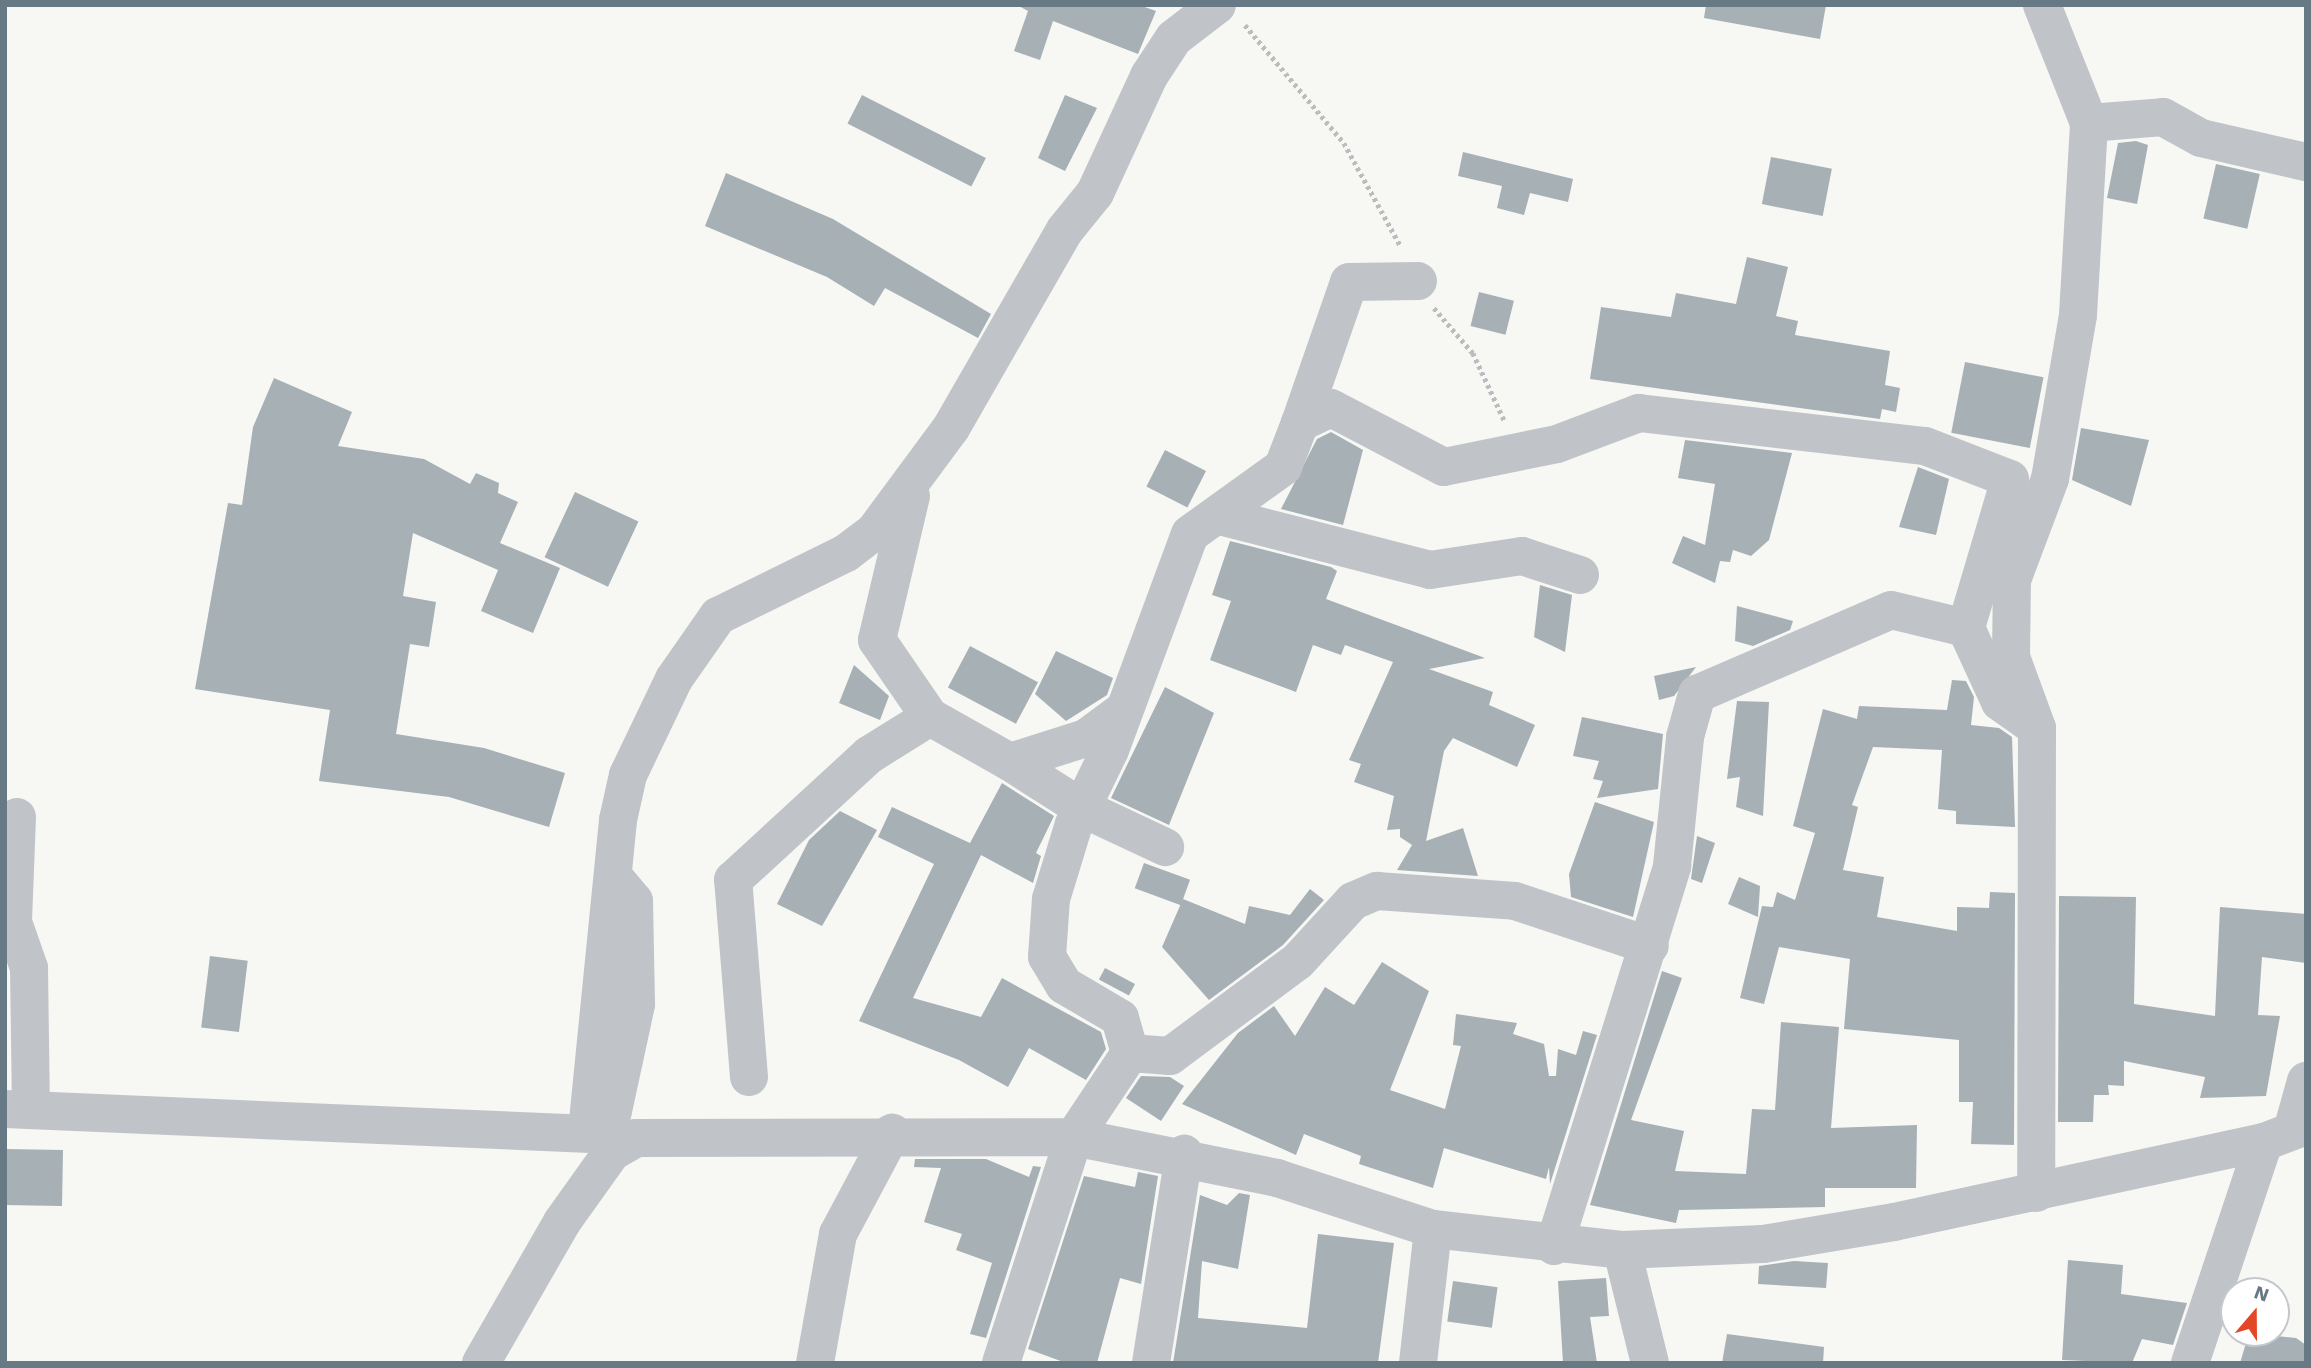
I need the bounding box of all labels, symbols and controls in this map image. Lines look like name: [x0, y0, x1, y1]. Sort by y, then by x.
north arrow: [2220, 1277, 2290, 1347]
text: N: [2251, 1280, 2272, 1307]

